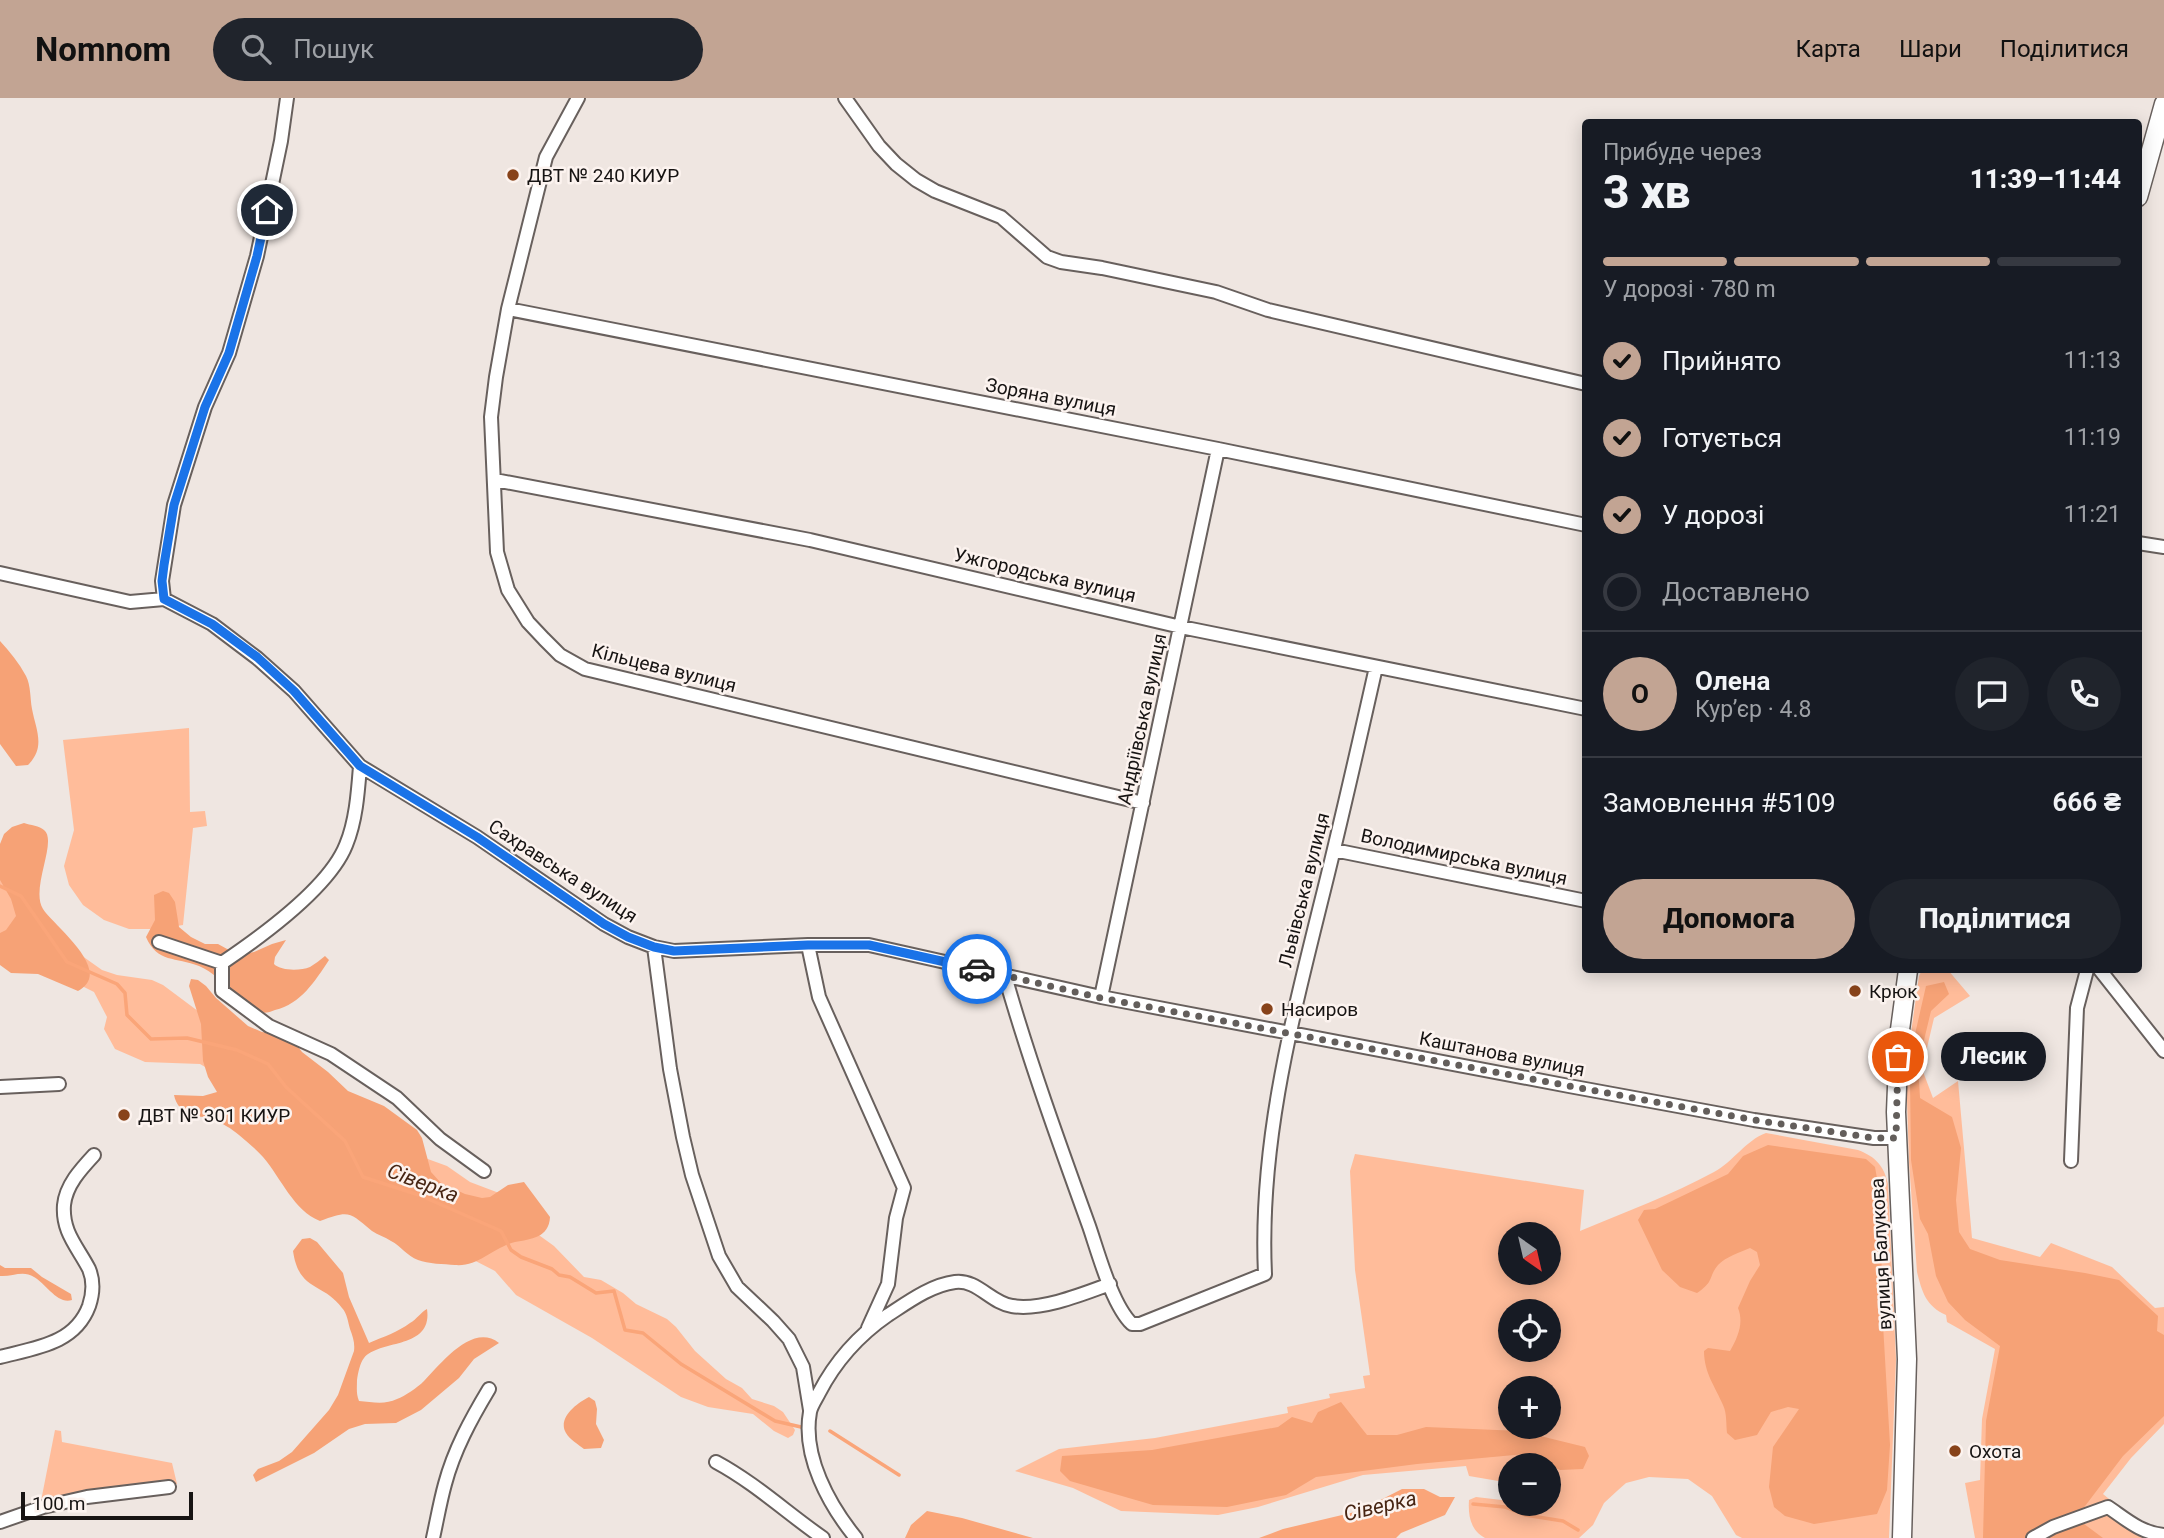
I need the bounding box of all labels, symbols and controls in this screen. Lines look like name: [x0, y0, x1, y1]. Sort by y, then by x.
search box: [213, 18, 703, 81]
text: Nomnom: [35, 30, 171, 69]
icon: search: [237, 30, 275, 68]
text: Пошук: [293, 34, 374, 64]
text: Карта: [1795, 35, 1861, 63]
text: Шари: [1899, 35, 1962, 63]
text: Поділитися: [2000, 35, 2129, 63]
text: Прибуде через: [1603, 139, 1762, 166]
place label: ДВТ № 240 КИУР: [527, 164, 679, 187]
text: 11:39–11:44: [1970, 164, 2121, 194]
text: 3 хв: [1603, 165, 1690, 219]
marker: ДВТ № 240 КИУР: [505, 167, 521, 183]
pin: [237, 180, 297, 240]
icon: home: [248, 191, 286, 229]
text: У дорозі · 780 m: [1603, 276, 1776, 303]
icon: check: [1603, 342, 1641, 380]
text: Прийнято: [1662, 346, 1781, 376]
text: 11:13: [2064, 347, 2121, 374]
street label: Зоряна вулиця: [984, 373, 1118, 421]
icon: check: [1603, 419, 1641, 457]
text: Готується: [1662, 423, 1782, 453]
text: 11:19: [2064, 424, 2121, 451]
icon: check: [1603, 496, 1641, 534]
text: У дорозі: [1662, 500, 1764, 530]
text: 11:21: [2064, 501, 2121, 528]
street label: Ужгородська вулиця: [952, 543, 1138, 607]
text: Доставлено: [1662, 577, 1810, 607]
street label: Андріївська вулиця: [1113, 631, 1171, 807]
street label: Кільцева вулиця: [589, 639, 739, 697]
button: chat: [1955, 657, 2029, 731]
button: phone: [2047, 657, 2121, 731]
text: Олена: [1695, 666, 1770, 696]
text: О: [1631, 679, 1649, 709]
text: Кур’єр · 4.8: [1695, 696, 1811, 723]
text: 666 ₴: [2052, 787, 2121, 817]
text: Замовлення #5109: [1603, 788, 1836, 818]
street label: Львівська вулиця: [1274, 810, 1334, 970]
street label: Сахравська вулиця: [484, 814, 642, 928]
street label: Володимирська вулиця: [1359, 824, 1569, 890]
button: Допомога: [1603, 879, 1855, 959]
button: Поділитися: [1869, 879, 2121, 959]
courier: [942, 934, 1012, 1004]
icon: car: [958, 950, 996, 988]
place label: Крюк: [1869, 980, 1918, 1003]
marker: Крюк: [1847, 983, 1863, 999]
place label: Насиров: [1281, 998, 1358, 1021]
marker: Насиров: [1259, 1001, 1275, 1017]
street label: Каштанова вулиця: [1417, 1027, 1587, 1081]
pin: [1868, 1027, 1928, 1087]
callout: Лесик: [1940, 1032, 2045, 1082]
icon: bag: [1879, 1038, 1917, 1076]
text: Лесик: [1960, 1043, 2027, 1070]
place label: ДВТ № 301 КИУР: [138, 1104, 290, 1127]
marker: ДВТ № 301 КИУР: [116, 1107, 132, 1123]
water label: Сіверка: [384, 1159, 462, 1207]
street label: вулиця Балукова: [1866, 1177, 1896, 1331]
north arrow: [1498, 1222, 1561, 1284]
map controls: [1498, 1222, 1561, 1516]
button: locate: [1498, 1299, 1561, 1362]
button: +: [1498, 1376, 1561, 1439]
place label: Охота: [1969, 1440, 2021, 1463]
marker: Охота: [1947, 1443, 1963, 1459]
button: −: [1498, 1453, 1561, 1516]
water label: Сіверка: [1341, 1486, 1419, 1526]
scale bar: [21, 1489, 192, 1521]
text: 100 m: [32, 1492, 85, 1515]

